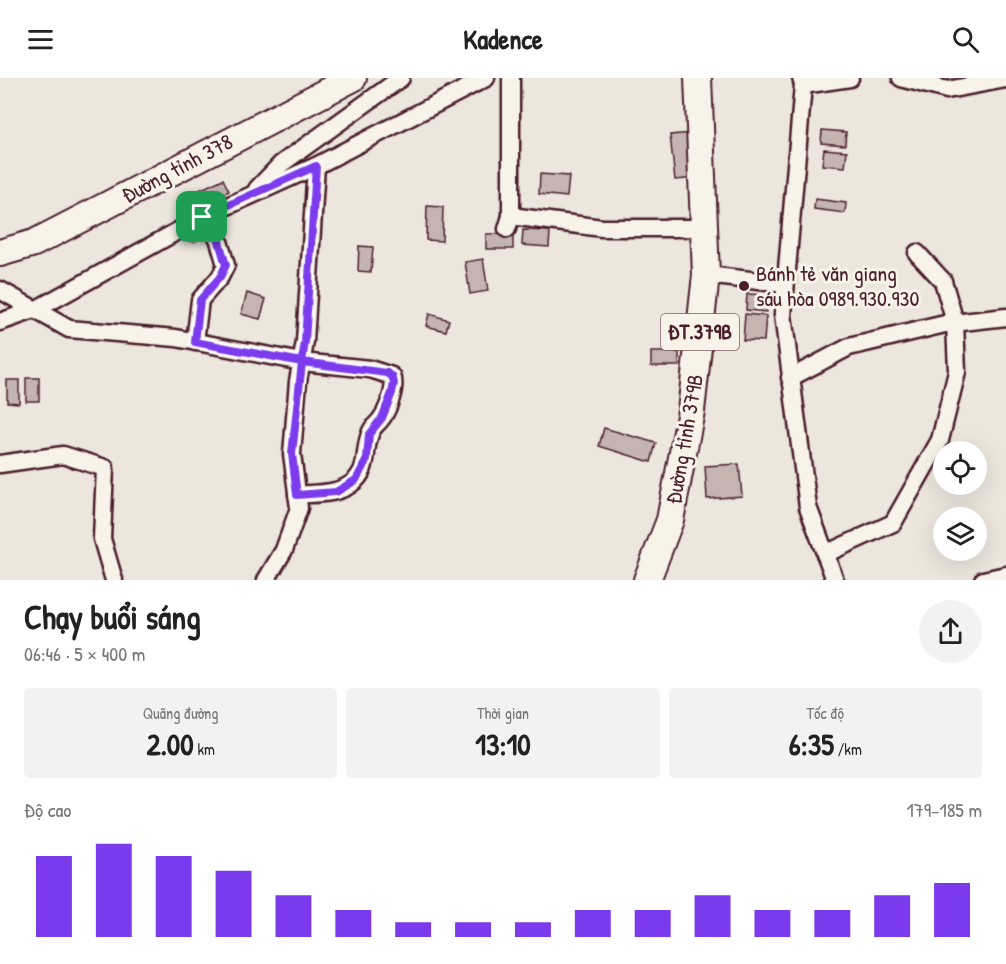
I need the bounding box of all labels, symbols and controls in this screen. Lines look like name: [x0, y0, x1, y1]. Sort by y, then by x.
text: Kadence: [463, 21, 543, 57]
icon: menu: [24, 23, 57, 56]
icon: search: [949, 23, 982, 56]
street label: Đường tỉnh 378: [116, 126, 238, 210]
pin: [176, 191, 227, 242]
icon: arrive: [185, 200, 218, 233]
place label: Bánh tẻ văn giang sáu hòa 0989.930.930: [756, 258, 919, 313]
marker: Bánh tẻ văn giang sáu hòa 0989.930.930: [737, 279, 751, 293]
road number: ĐT.379B: [661, 314, 739, 350]
street label: Đường tỉnh 379B: [658, 372, 710, 506]
map controls: [933, 441, 987, 561]
button: locate: [933, 441, 987, 495]
button: layers: [933, 507, 987, 561]
text: Chạy buổi sáng: [24, 595, 201, 639]
button: share: [919, 600, 982, 663]
text: 06:46 · 5 × 400 m: [24, 640, 145, 667]
text: Quãng đường: [143, 702, 218, 724]
text: Thời gian: [477, 702, 529, 724]
text: Tốc độ: [807, 702, 844, 724]
text: 2.00: [146, 724, 194, 764]
text: 13:10: [475, 724, 531, 764]
text: 6:35: [789, 724, 834, 764]
text: km: [194, 738, 215, 760]
text: /km: [834, 738, 862, 760]
text: Độ cao: [24, 796, 71, 823]
text: 179–185 m: [907, 796, 982, 823]

